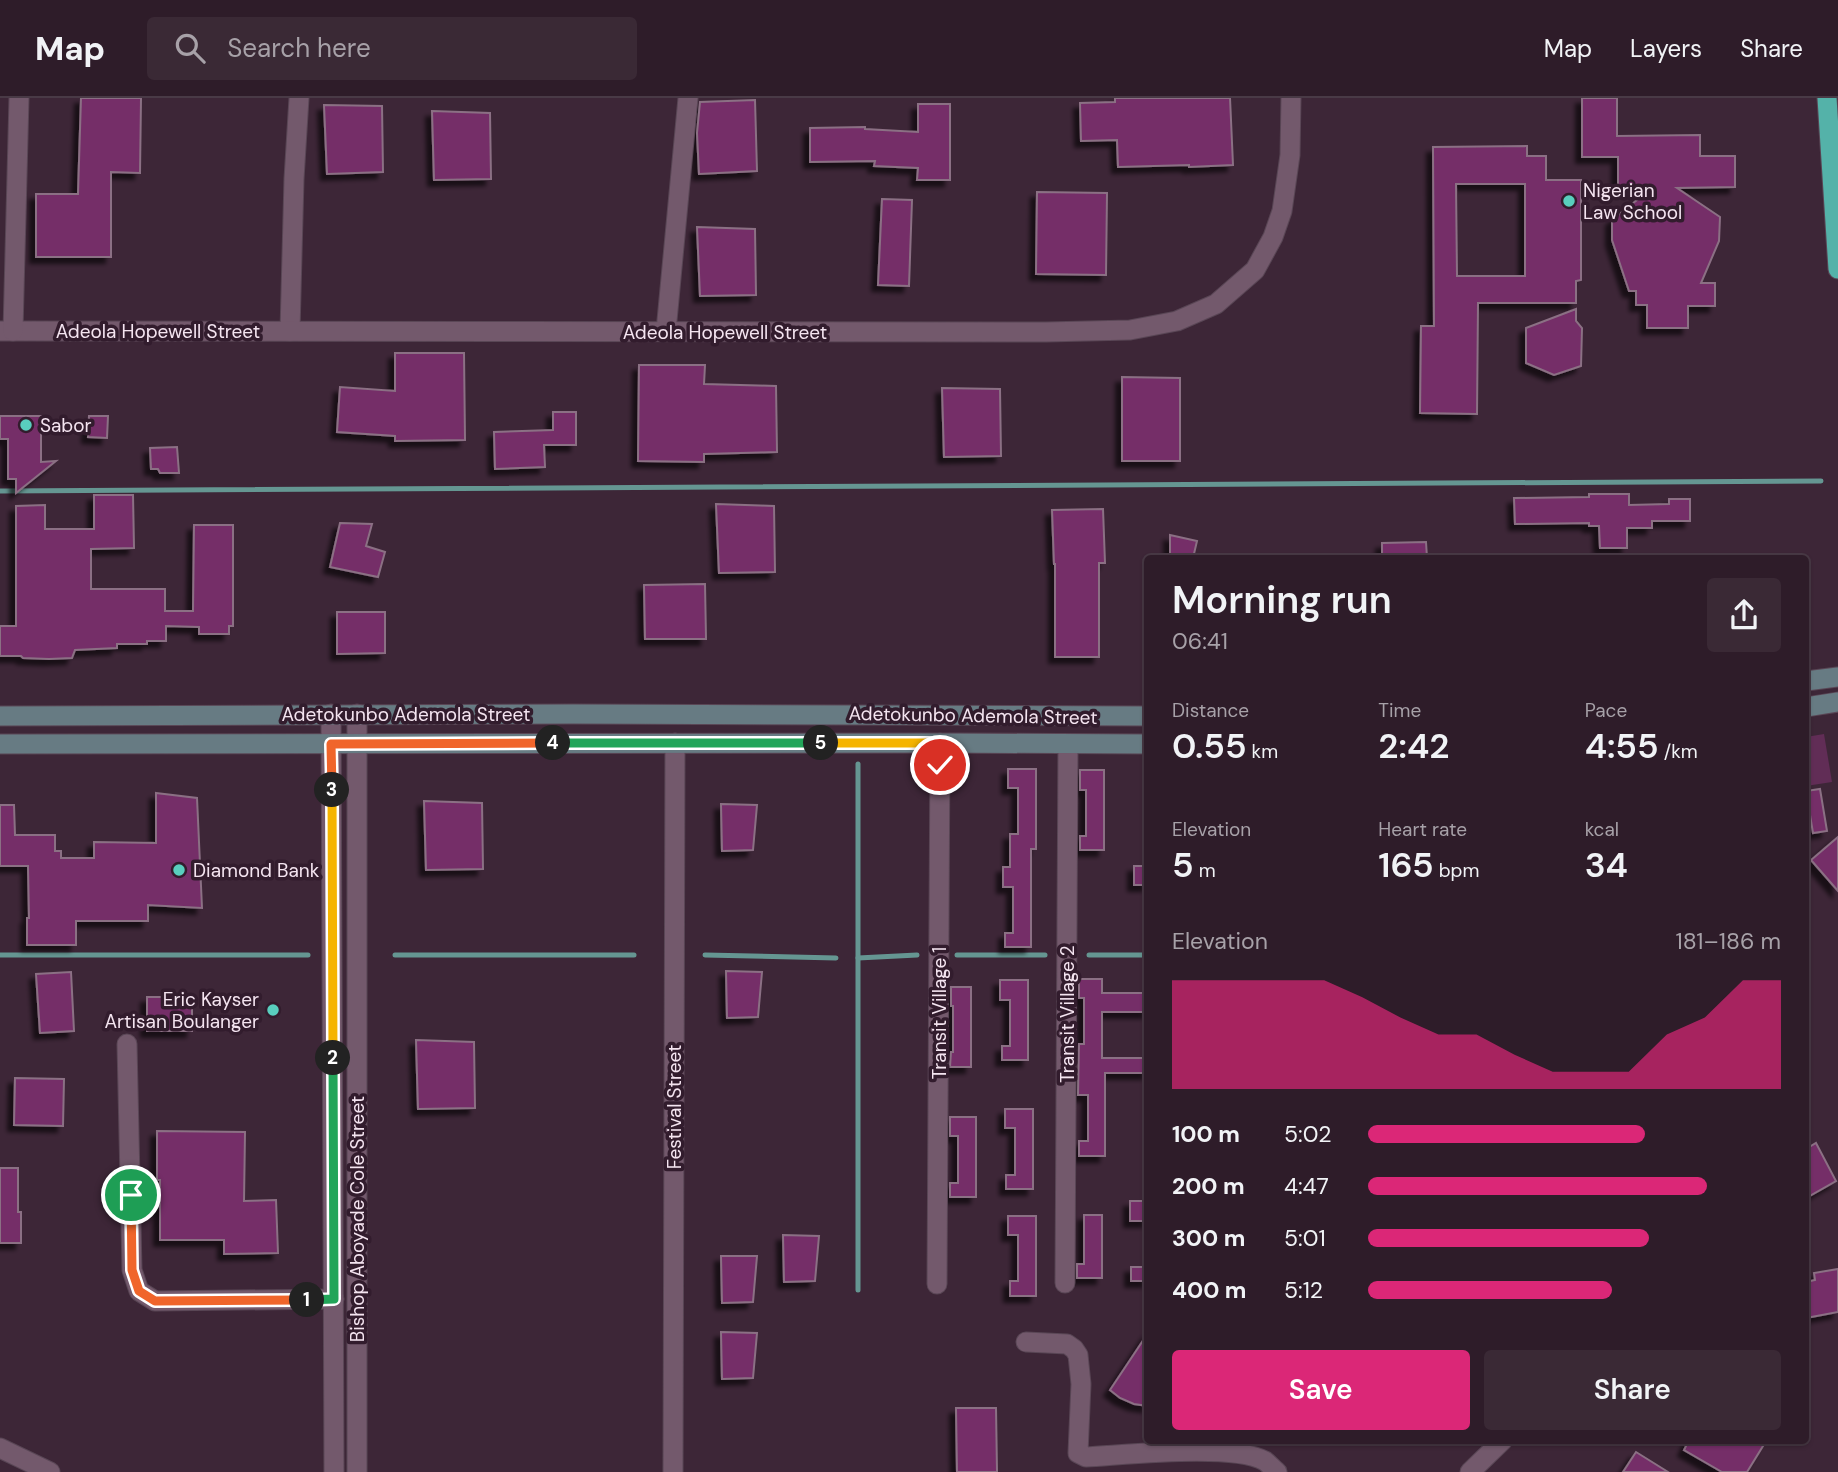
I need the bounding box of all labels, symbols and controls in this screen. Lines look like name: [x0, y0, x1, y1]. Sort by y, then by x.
search box: [147, 17, 637, 80]
text: Map: [35, 27, 105, 70]
icon: search: [171, 29, 209, 67]
text: Search here: [227, 31, 371, 65]
text: Map: [1544, 33, 1592, 64]
text: Layers: [1630, 33, 1702, 64]
text: Share: [1740, 33, 1803, 64]
place label: Nigerian Law School: [1583, 178, 1682, 225]
marker: Nigerian Law School: [1561, 193, 1577, 209]
street label: Adeola Hopewell Street: [56, 319, 260, 344]
street label: Adeola Hopewell Street: [623, 320, 827, 345]
place label: Sabor: [40, 413, 92, 438]
marker: Sabor: [18, 417, 34, 433]
text: Morning run: [1172, 575, 1392, 625]
button: share: [1707, 578, 1781, 652]
text: 06:41: [1172, 626, 1228, 656]
text: Distance: [1172, 698, 1249, 723]
text: Time: [1378, 698, 1421, 723]
text: Pace: [1585, 698, 1627, 723]
street label: Adetokunbo Ademola Street: [848, 701, 1098, 730]
street label: Adetokunbo Ademola Street: [282, 702, 531, 727]
text: 0.55: [1172, 723, 1247, 769]
text: 2:42: [1378, 723, 1449, 769]
text: 4:55: [1585, 723, 1659, 769]
pin: 4: [536, 726, 570, 760]
pin: 5: [804, 726, 838, 760]
text: 4: [546, 730, 559, 755]
text: 5: [815, 730, 826, 755]
pin: [910, 735, 970, 795]
text: km: [1247, 739, 1278, 764]
text: /km: [1659, 739, 1698, 764]
icon: check: [921, 746, 959, 784]
pin: 3: [314, 772, 350, 808]
text: 3: [326, 777, 337, 802]
text: Elevation: [1172, 817, 1251, 842]
text: Heart rate: [1378, 817, 1467, 842]
text: kcal: [1585, 817, 1619, 842]
text: 5: [1172, 842, 1194, 888]
text: 165: [1378, 842, 1434, 888]
text: 34: [1585, 842, 1628, 888]
place label: Diamond Bank: [193, 858, 320, 883]
text: m: [1194, 858, 1216, 883]
text: bpm: [1434, 858, 1479, 883]
marker: Diamond Bank: [171, 862, 187, 878]
text: Elevation: [1172, 926, 1268, 956]
text: 181–186 m: [1676, 926, 1781, 956]
street label: Transit Village 2: [1055, 945, 1080, 1083]
street label: Transit Village 1: [927, 947, 952, 1079]
place label: Eric Kayser Artisan Boulanger: [104, 987, 259, 1034]
marker: Eric Kayser Artisan Boulanger: [265, 1002, 281, 1018]
pin: 2: [316, 1040, 350, 1076]
text: 2: [327, 1045, 338, 1070]
street label: Festival Street: [662, 1045, 687, 1169]
street label: Bishop Aboyade Cole Street: [345, 1096, 370, 1342]
text: 100 m: [1172, 1119, 1240, 1149]
text: 5:02: [1284, 1119, 1331, 1149]
pin: [101, 1165, 161, 1225]
text: 200 m: [1172, 1171, 1245, 1201]
text: 4:47: [1284, 1171, 1329, 1201]
icon: arrive: [112, 1176, 150, 1214]
text: 300 m: [1172, 1223, 1245, 1253]
text: 5:01: [1284, 1223, 1326, 1253]
text: 400 m: [1172, 1275, 1246, 1305]
text: 5:12: [1284, 1275, 1323, 1305]
pin: 1: [290, 1282, 324, 1318]
text: 1: [303, 1287, 310, 1312]
button: Save: [1172, 1350, 1470, 1430]
button: Share: [1484, 1350, 1781, 1430]

